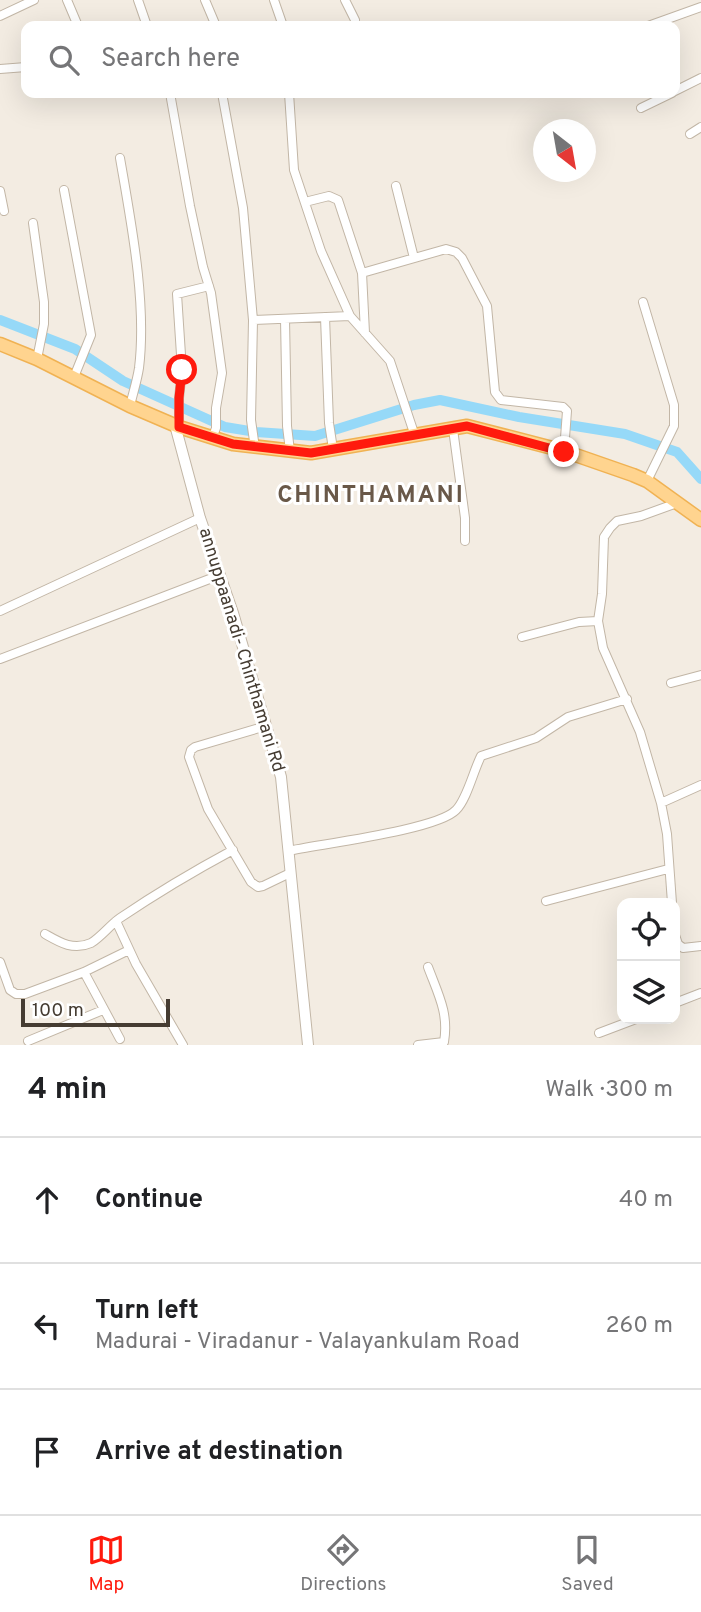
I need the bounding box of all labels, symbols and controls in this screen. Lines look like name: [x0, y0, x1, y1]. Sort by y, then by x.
search box: [21, 21, 680, 98]
icon: search: [45, 41, 83, 79]
text: Search here: [101, 43, 240, 76]
north arrow: [533, 119, 596, 182]
route start: [166, 354, 197, 385]
route end: [548, 436, 579, 467]
district label: CHINTHAMANI: [277, 481, 465, 511]
street label: annuppaanadi- Chinthamani Rd: [193, 525, 289, 775]
map controls: [617, 898, 680, 1024]
button: locate: [617, 898, 680, 961]
button: layers: [617, 961, 680, 1024]
scale bar: [21, 996, 170, 1028]
text: 100 m: [32, 999, 84, 1023]
text: 4 min: [28, 1072, 107, 1109]
text: Walk · 300 m: [545, 1076, 673, 1105]
icon: ahead: [28, 1181, 66, 1219]
text: Continue: [95, 1184, 203, 1217]
text: 40 m: [619, 1186, 673, 1215]
text: Turn left: [95, 1295, 199, 1328]
icon: left: [28, 1307, 66, 1345]
text: 260 m: [606, 1312, 673, 1341]
text: Madurai - Viradanur - Valayankulam Road: [95, 1328, 520, 1357]
icon: arrive: [28, 1433, 66, 1471]
text: Arrive at destination: [95, 1436, 343, 1469]
tab: Map: [87, 1531, 125, 1597]
tab: Directions: [300, 1531, 387, 1597]
tab: Saved: [561, 1531, 614, 1597]

